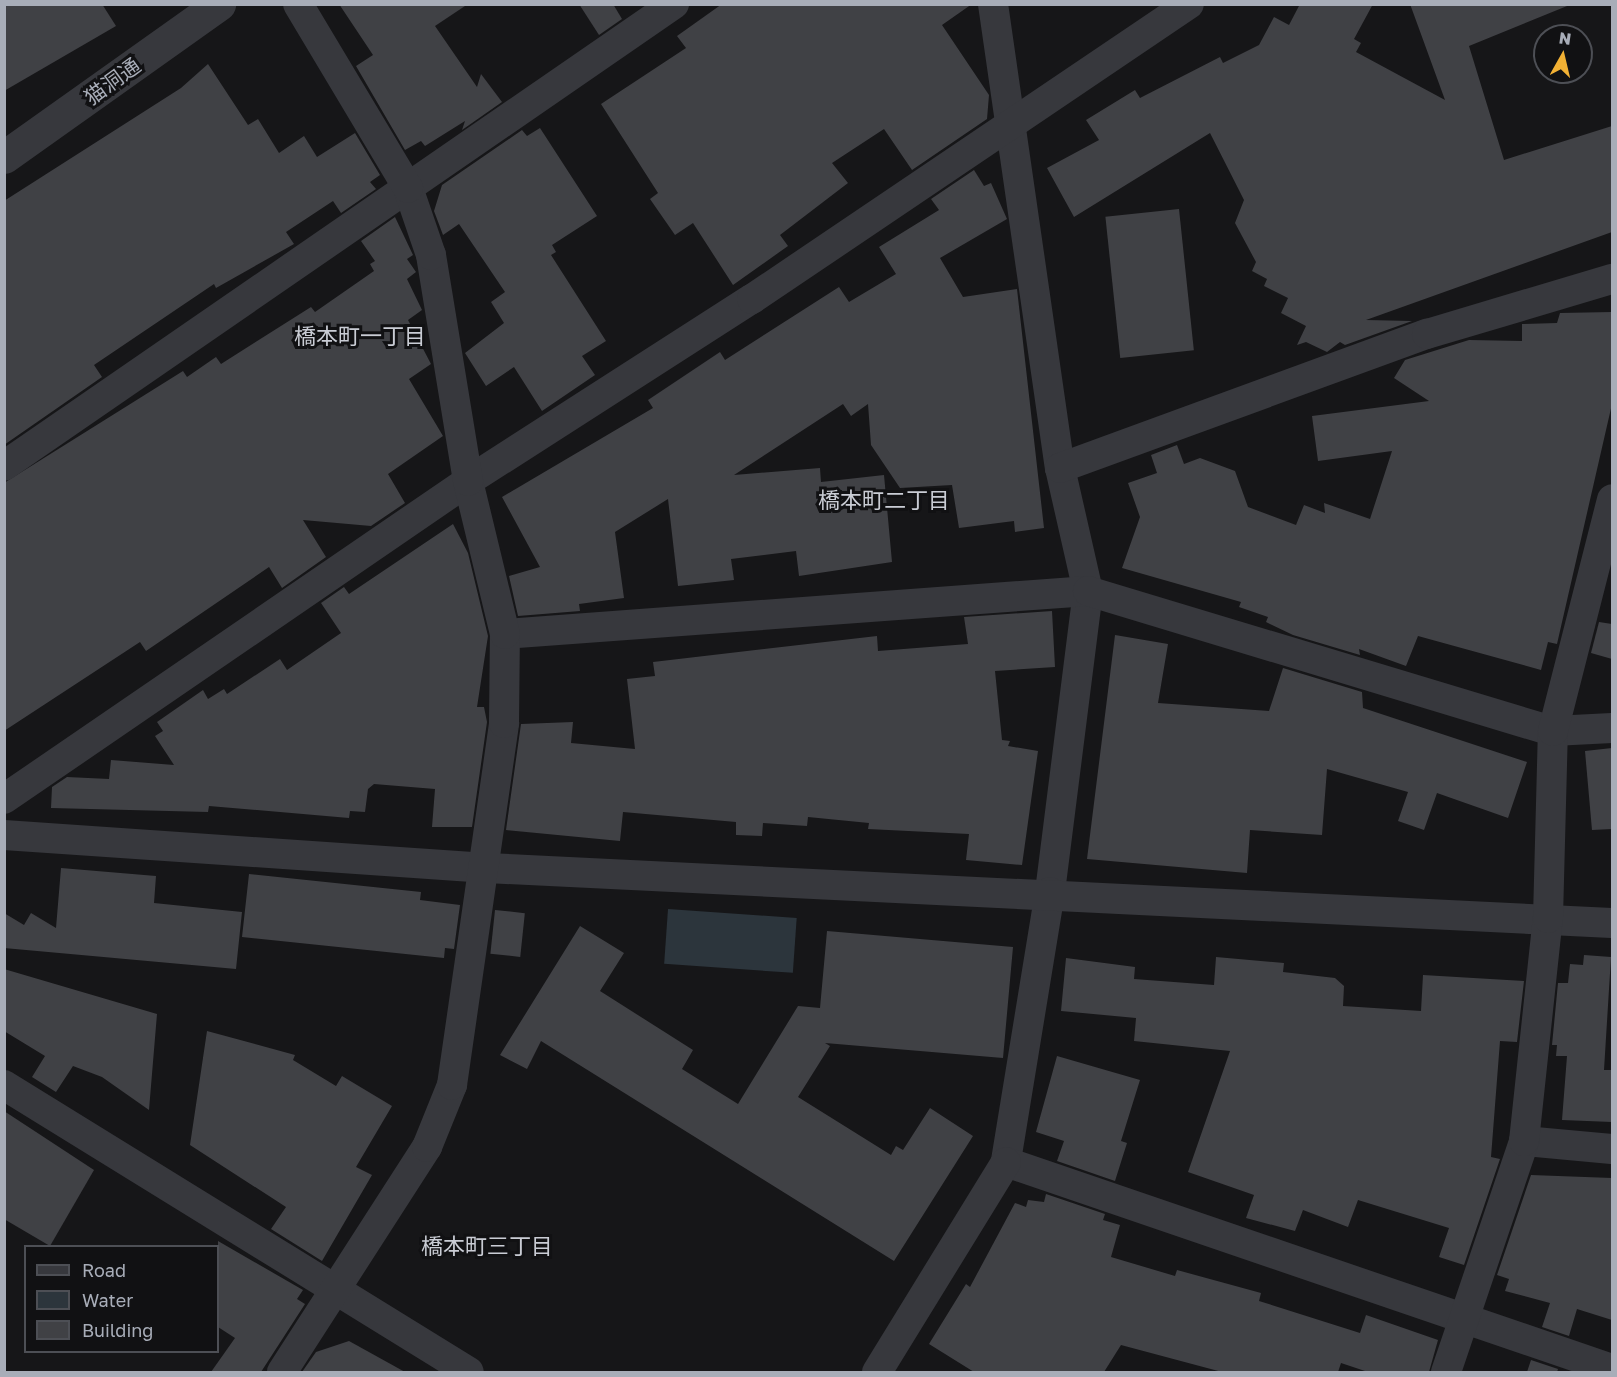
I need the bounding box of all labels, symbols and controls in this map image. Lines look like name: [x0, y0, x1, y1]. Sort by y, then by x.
north arrow: [1533, 24, 1593, 84]
text: N: [1558, 27, 1573, 49]
street label: 猫洞通: [79, 52, 145, 110]
district label: 橋本町一丁目: [294, 323, 426, 349]
district label: 橋本町二丁目: [818, 487, 950, 513]
district label: 橋本町三丁目: [421, 1233, 553, 1259]
legend: [24, 1245, 219, 1353]
text: Road: [82, 1259, 126, 1281]
text: Water: [82, 1289, 133, 1311]
text: Building: [82, 1319, 153, 1341]

